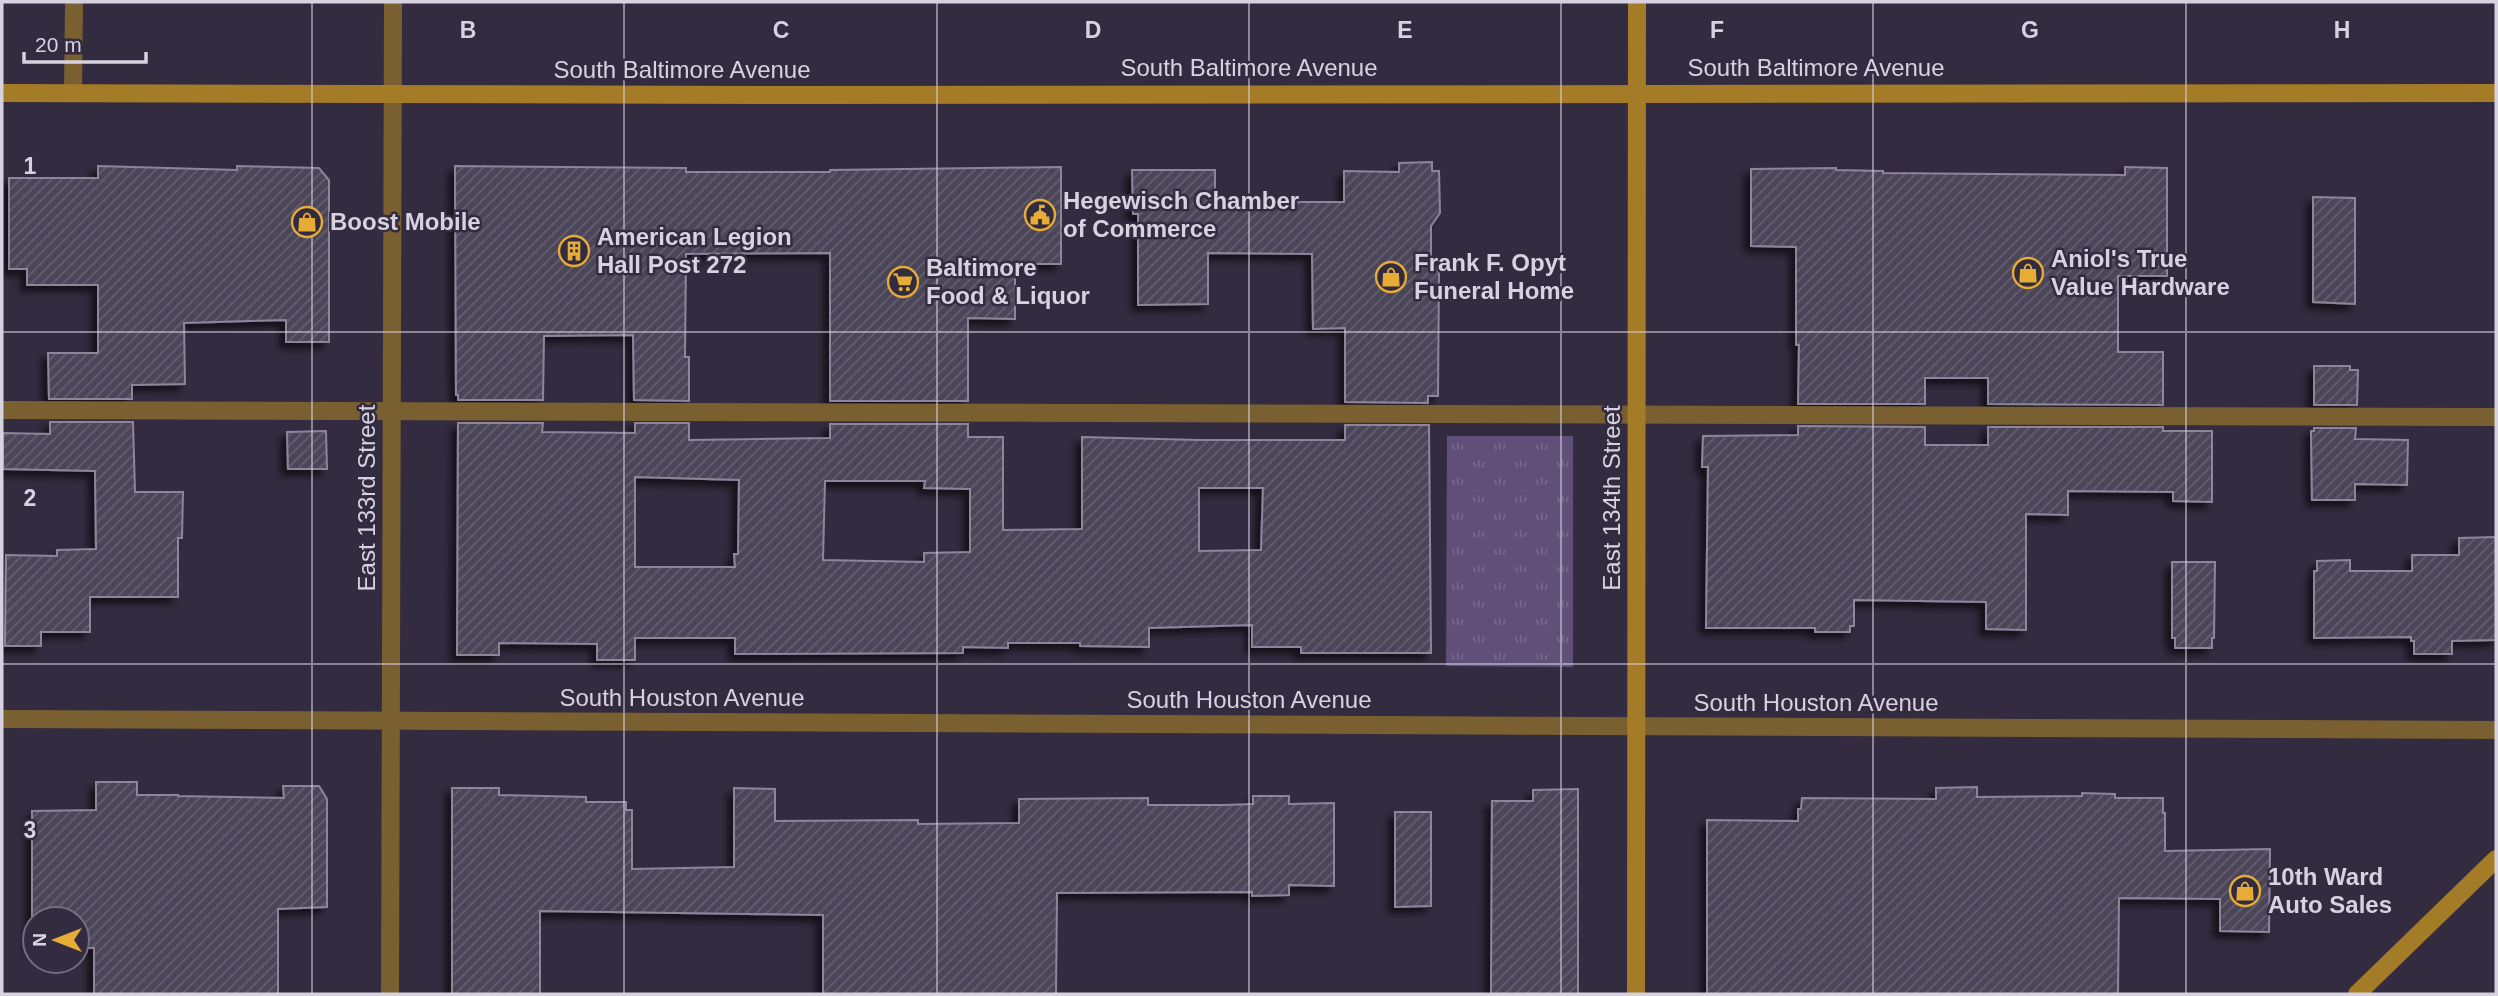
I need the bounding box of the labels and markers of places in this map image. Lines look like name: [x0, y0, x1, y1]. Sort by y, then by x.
place label: Hegewisch Chamber of Commerce: [1063, 187, 1299, 242]
public building icon: Hegewisch Chamber of Commerce: [1023, 198, 1057, 232]
shop icon: Boost Mobile: [290, 205, 324, 239]
place label: Boost Mobile: [330, 208, 481, 235]
place label: American Legion Hall Post 272: [597, 223, 792, 278]
building icon: American Legion Hall Post 272: [557, 234, 591, 268]
place label: Aniol's True Value Hardware: [2051, 245, 2230, 300]
place label: Frank F. Opyt Funeral Home: [1414, 249, 1574, 304]
place label: Baltimore Food & Liquor: [926, 254, 1090, 309]
shop icon: Aniol's True Value Hardware: [2011, 256, 2045, 290]
shop icon: Frank F. Opyt Funeral Home: [1374, 260, 1408, 294]
supermarket icon: Baltimore Food & Liquor: [886, 265, 920, 299]
place label: 10th Ward Auto Sales: [2268, 863, 2392, 918]
shop icon: 10th Ward Auto Sales: [2228, 874, 2262, 908]

